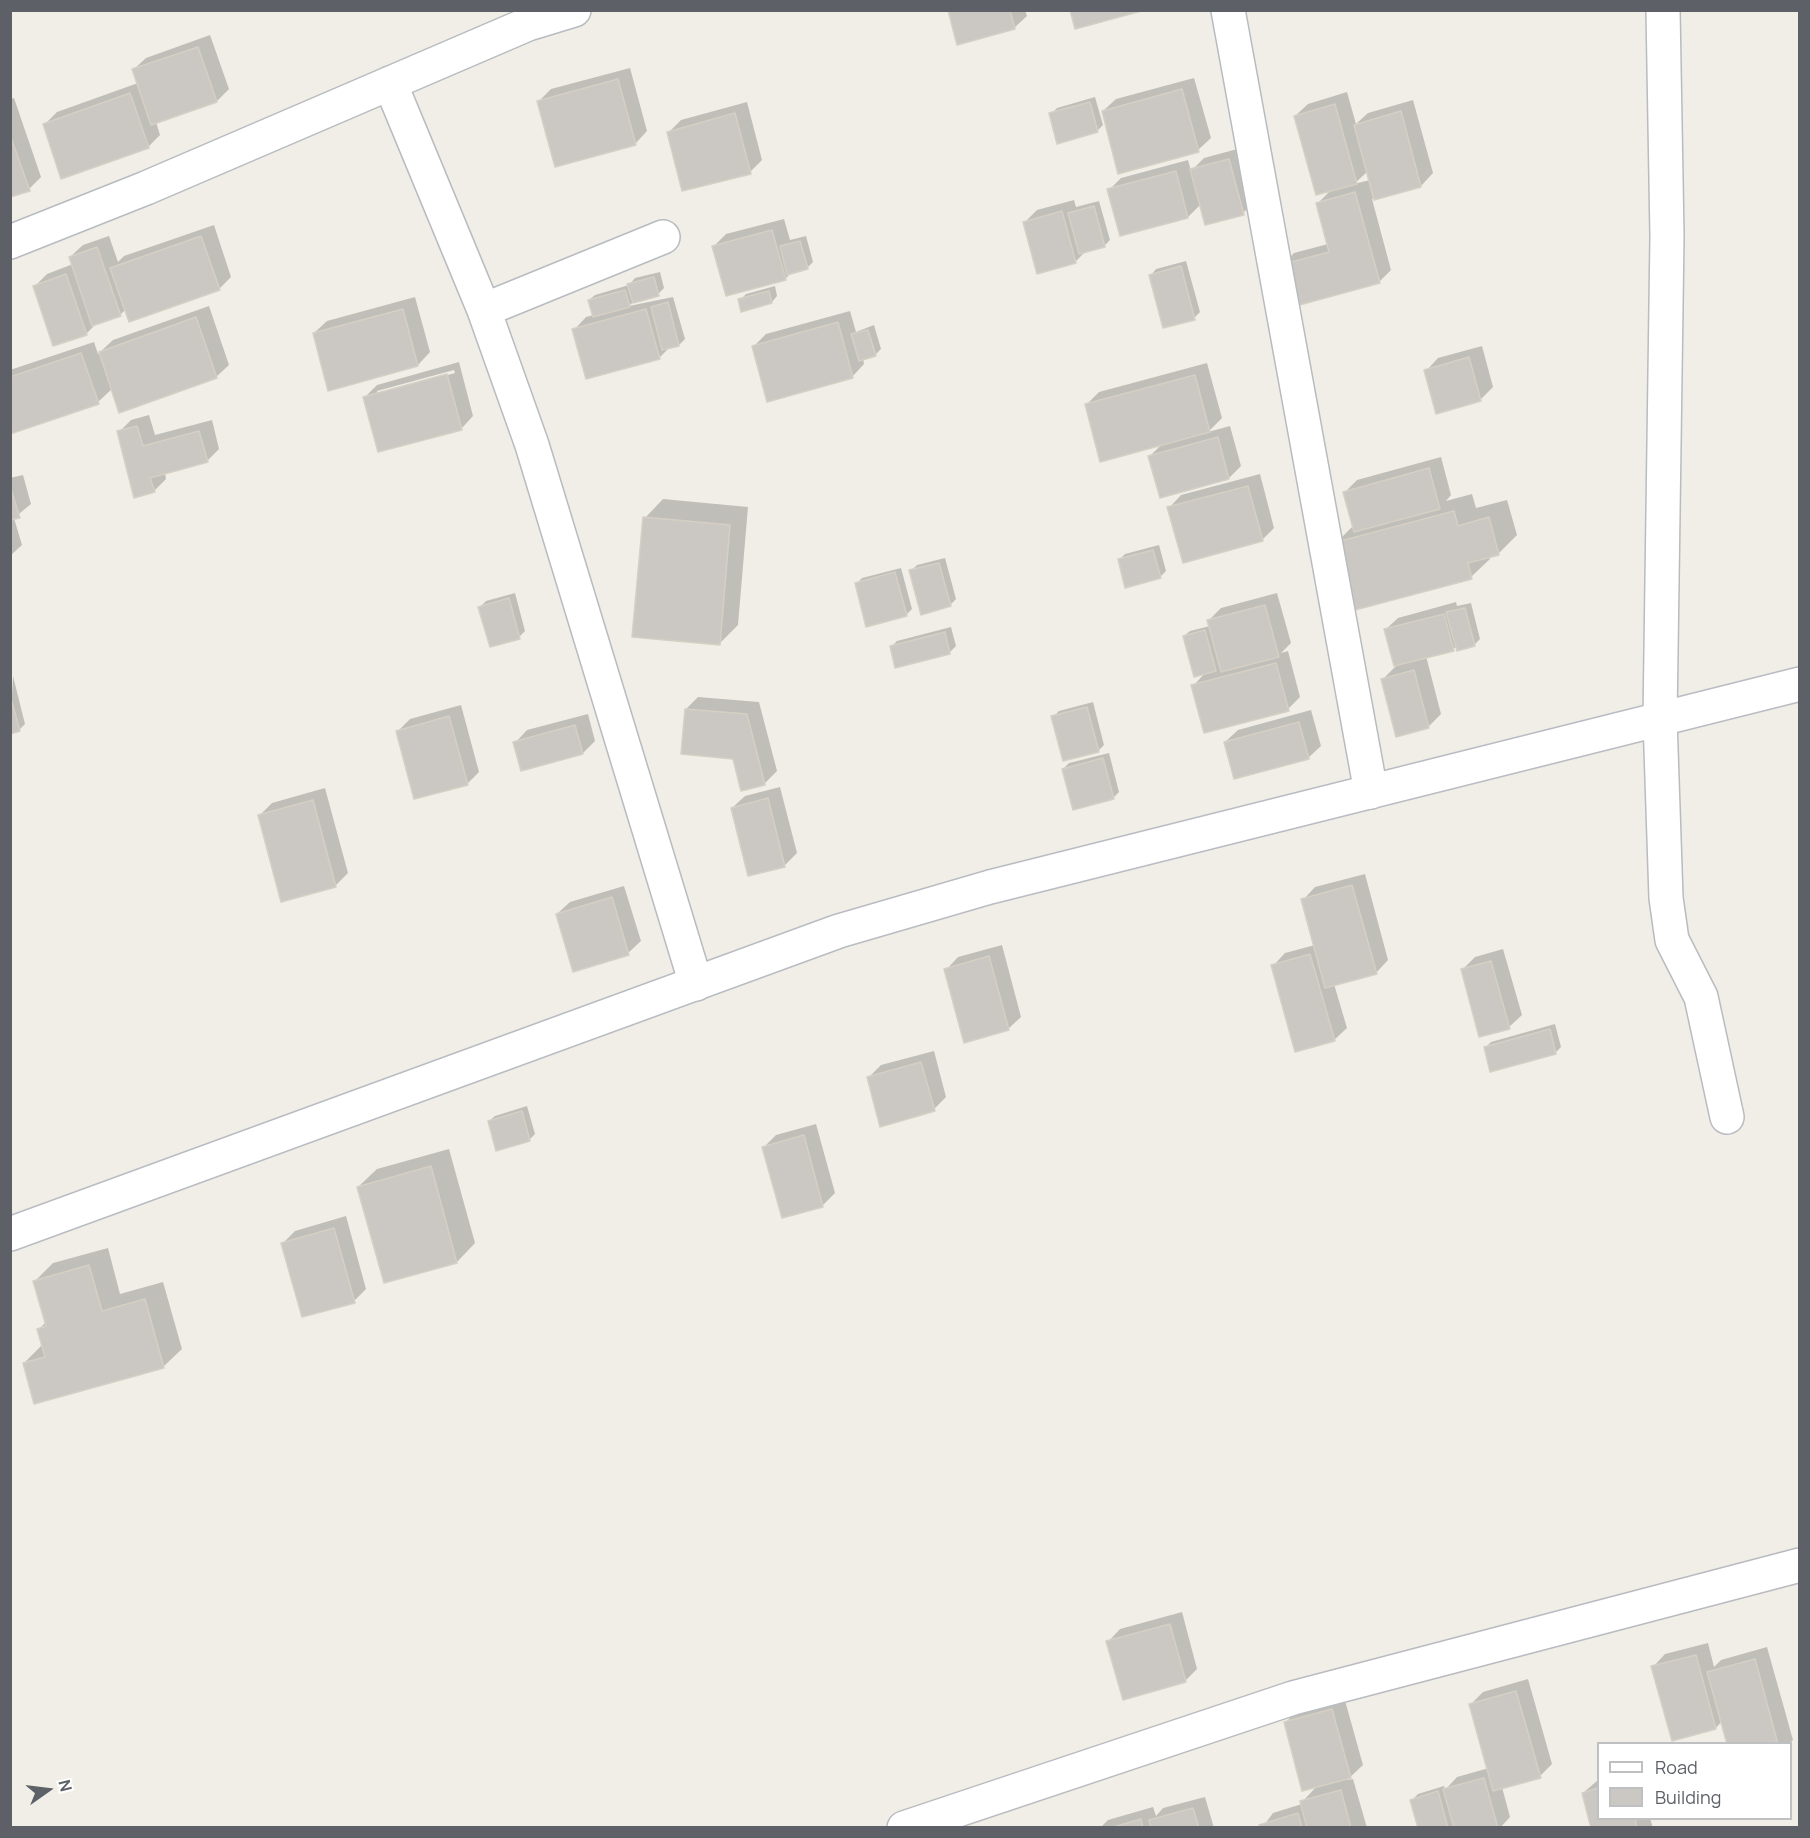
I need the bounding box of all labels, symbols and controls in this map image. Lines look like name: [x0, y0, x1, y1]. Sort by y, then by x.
legend: [1597, 1742, 1792, 1820]
text: Road: [1655, 1755, 1698, 1779]
north arrow: [18, 1760, 78, 1820]
text: N: [53, 1777, 78, 1794]
text: Building: [1655, 1785, 1721, 1809]

